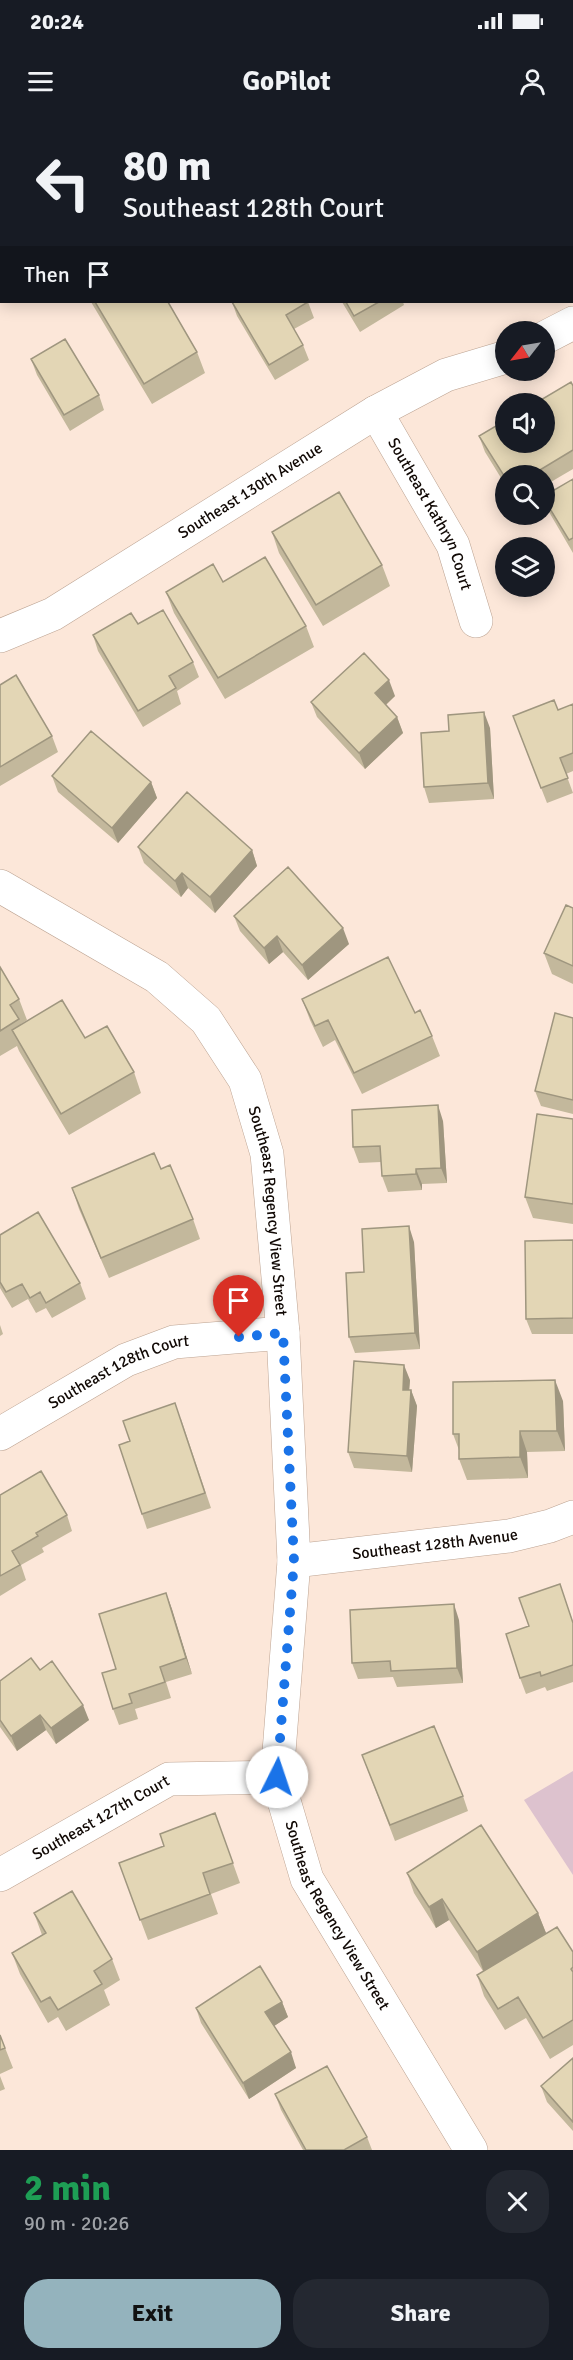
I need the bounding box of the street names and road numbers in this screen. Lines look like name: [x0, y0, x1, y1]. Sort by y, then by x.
street label: Southeast Kathryn Court: [383, 434, 476, 593]
street label: Southeast 130th Avenue: [174, 438, 326, 543]
street label: Southeast Regency View Street: [243, 1104, 291, 1317]
street label: Southeast 128th Court: [45, 1331, 190, 1413]
street label: Southeast 128th Avenue: [351, 1524, 520, 1564]
street label: Southeast 127th Court: [29, 1771, 173, 1865]
street label: Southeast Regency View Street: [280, 1818, 394, 2014]

